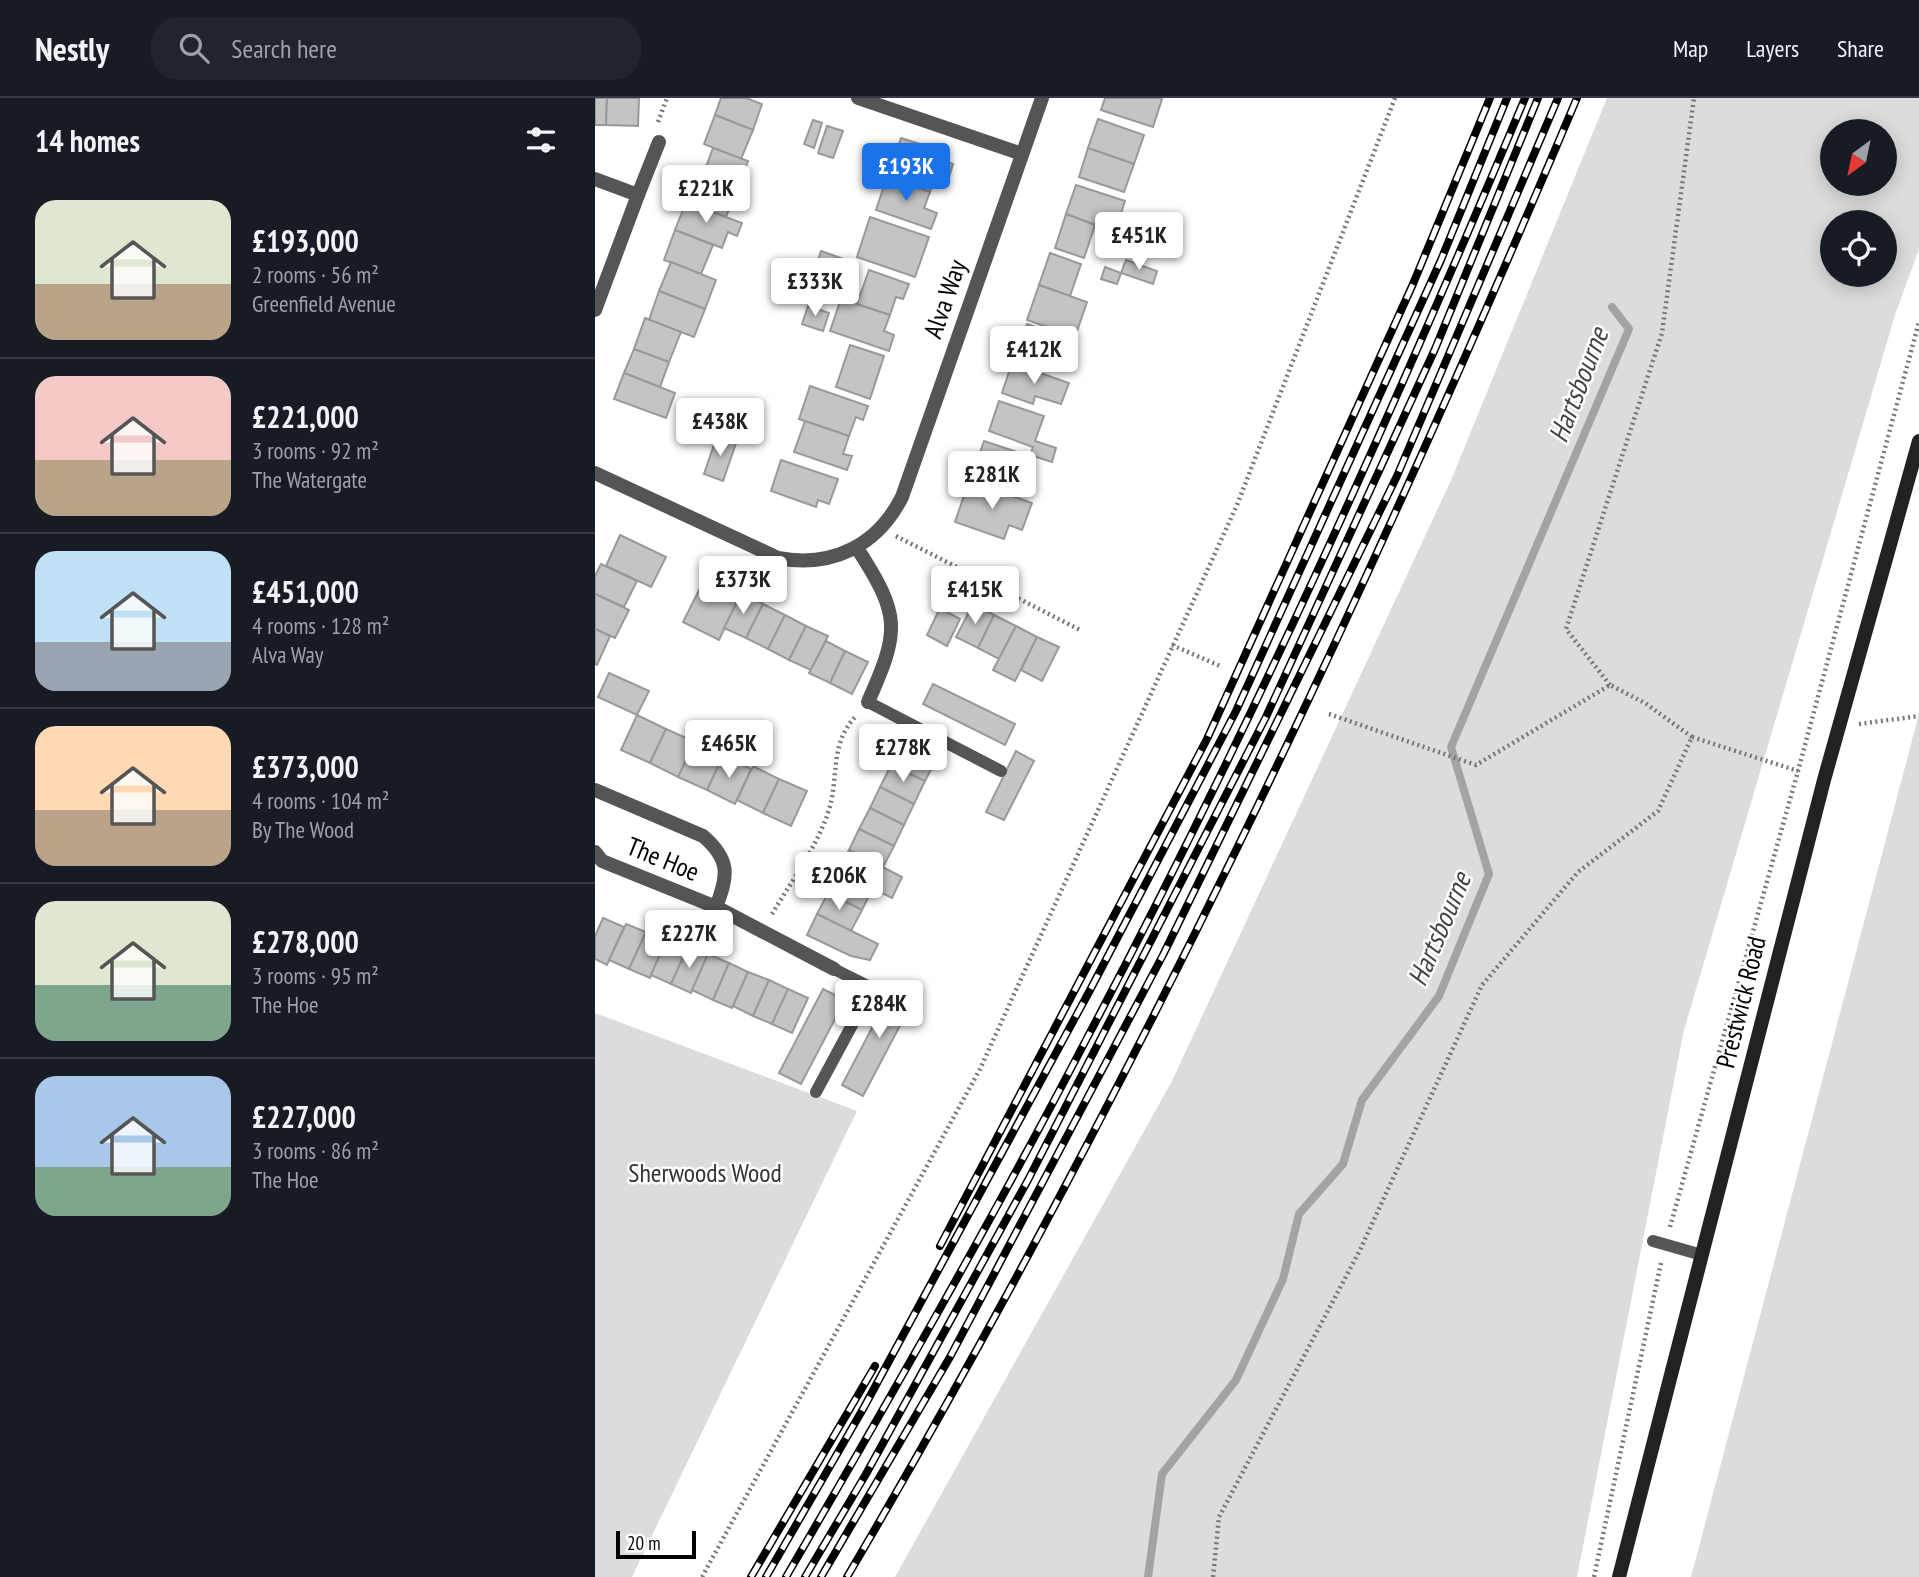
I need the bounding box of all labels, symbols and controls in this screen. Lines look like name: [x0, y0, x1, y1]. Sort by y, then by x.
search box: [151, 17, 641, 80]
text: Nestly: [35, 27, 109, 70]
icon: search: [175, 29, 213, 67]
text: Search here: [231, 32, 337, 65]
text: Map: [1673, 33, 1708, 64]
text: Layers: [1746, 33, 1799, 64]
text: Share: [1837, 33, 1884, 64]
north arrow: [1820, 119, 1897, 196]
map controls: [1820, 119, 1897, 287]
text: 14 homes: [35, 121, 140, 160]
icon: filters: [522, 121, 560, 159]
pin: £193K: [857, 144, 955, 203]
text: £193K: [878, 151, 934, 180]
pin: £221K: [657, 166, 755, 225]
text: £221K: [678, 173, 734, 202]
button: locate: [1820, 210, 1897, 287]
pin: £451K: [1090, 212, 1188, 272]
text: £451K: [1111, 220, 1167, 249]
text: £193,000: [252, 221, 359, 260]
icon: home: [91, 228, 175, 312]
street label: Alva Way: [916, 255, 973, 342]
pin: £333K: [766, 258, 864, 318]
text: 2 rooms · 56 m²: [252, 260, 379, 289]
text: £333K: [787, 266, 843, 295]
text: Greenfield Avenue: [252, 289, 396, 318]
water label: Hartsbourne: [1539, 320, 1617, 447]
pin: £412K: [985, 327, 1083, 386]
text: £412K: [1006, 334, 1062, 363]
text: £221,000: [252, 397, 359, 436]
pin: £438K: [671, 398, 769, 458]
icon: home: [91, 404, 175, 488]
text: £438K: [692, 406, 748, 435]
text: 3 rooms · 92 m²: [252, 436, 379, 465]
pin: £281K: [943, 452, 1041, 511]
text: £281K: [964, 459, 1020, 488]
text: The Watergate: [252, 465, 367, 494]
pin: £373K: [694, 556, 792, 616]
text: £373K: [715, 564, 771, 593]
pin: £415K: [926, 566, 1024, 626]
text: £451,000: [252, 572, 359, 611]
text: £415K: [947, 574, 1003, 603]
icon: home: [91, 579, 175, 663]
text: 4 rooms · 128 m²: [252, 611, 389, 640]
text: Alva Way: [252, 640, 323, 669]
pin: £465K: [680, 720, 778, 780]
pin: £278K: [854, 724, 952, 784]
text: £465K: [701, 728, 757, 757]
text: £278K: [875, 732, 931, 761]
text: £373,000: [252, 747, 359, 786]
icon: home: [91, 754, 175, 838]
text: 4 rooms · 104 m²: [252, 786, 389, 815]
text: By The Wood: [252, 815, 354, 844]
street label: The Hoe: [622, 829, 704, 888]
pin: £206K: [790, 852, 888, 912]
text: £206K: [811, 860, 867, 889]
water label: Hartsbourne: [1398, 864, 1480, 991]
pin: £227K: [640, 910, 738, 970]
text: £227K: [661, 918, 717, 947]
text: £278,000: [252, 922, 359, 961]
icon: home: [91, 929, 175, 1013]
street label: Prestwick Road: [1708, 933, 1773, 1071]
text: 3 rooms · 95 m²: [252, 961, 379, 990]
pin: £284K: [830, 981, 928, 1040]
text: £284K: [851, 988, 907, 1017]
text: The Hoe: [252, 990, 319, 1019]
text: £227,000: [252, 1097, 356, 1136]
icon: home: [91, 1104, 175, 1188]
text: 3 rooms · 86 m²: [252, 1136, 379, 1165]
park label: Sherwoods Wood: [628, 1156, 782, 1189]
text: The Hoe: [252, 1165, 319, 1194]
scale bar: [616, 1528, 697, 1560]
text: 20 m: [627, 1531, 661, 1555]

